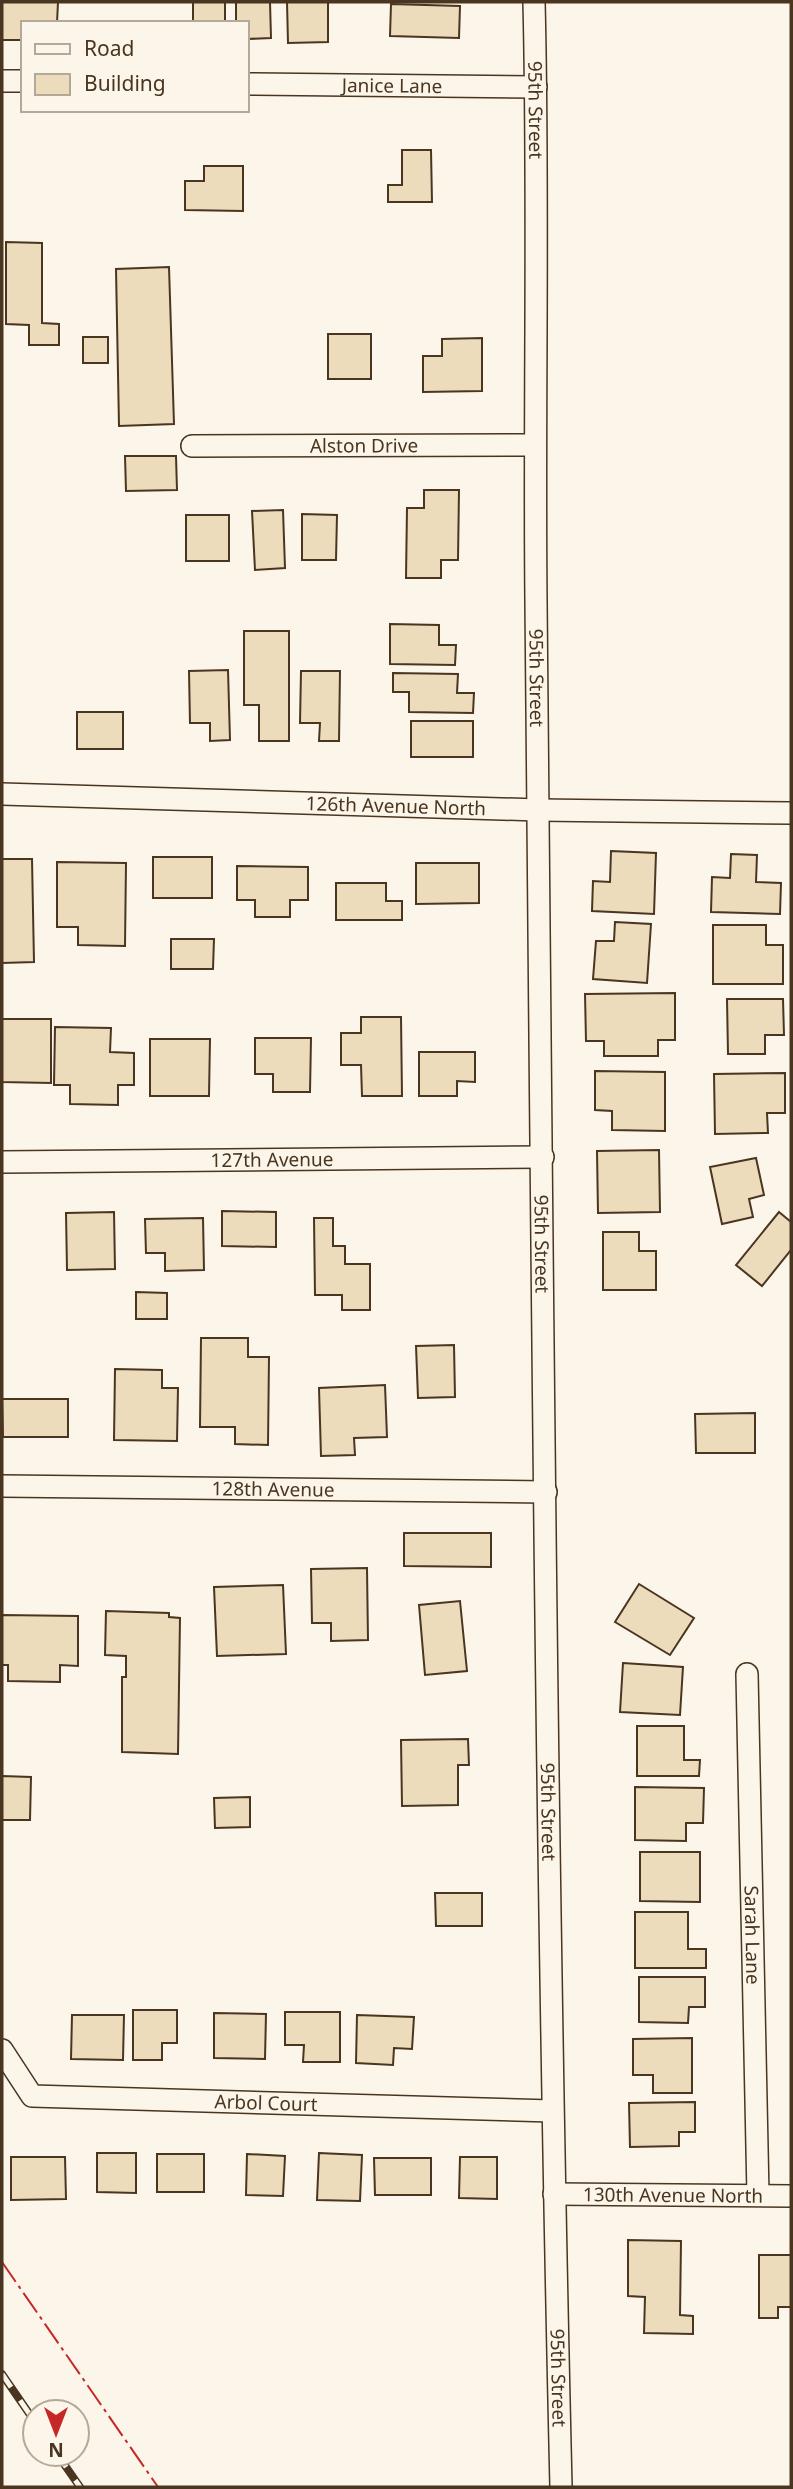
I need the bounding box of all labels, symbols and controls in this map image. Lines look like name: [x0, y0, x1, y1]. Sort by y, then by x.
legend: [21, 21, 248, 112]
text: Road: [84, 34, 134, 62]
street label: 95th Street: [522, 61, 549, 159]
text: Building: [84, 69, 166, 97]
street label: Janice Lane: [340, 72, 442, 99]
street label: Alston Drive: [310, 432, 418, 459]
street label: 95th Street: [523, 629, 550, 727]
street label: 126th Avenue North: [305, 790, 486, 821]
street label: 127th Avenue: [210, 1146, 334, 1173]
street label: 95th Street: [528, 1195, 555, 1293]
street label: 128th Avenue: [211, 1475, 335, 1503]
street label: 95th Street: [535, 1763, 562, 1861]
street label: Sarah Lane: [738, 1885, 767, 1985]
street label: Arbol Court: [214, 2088, 318, 2117]
street label: 130th Avenue North: [583, 2181, 763, 2209]
street label: 95th Street: [544, 2328, 573, 2427]
north arrow: [21, 2398, 91, 2468]
text: N: [48, 2437, 64, 2463]

